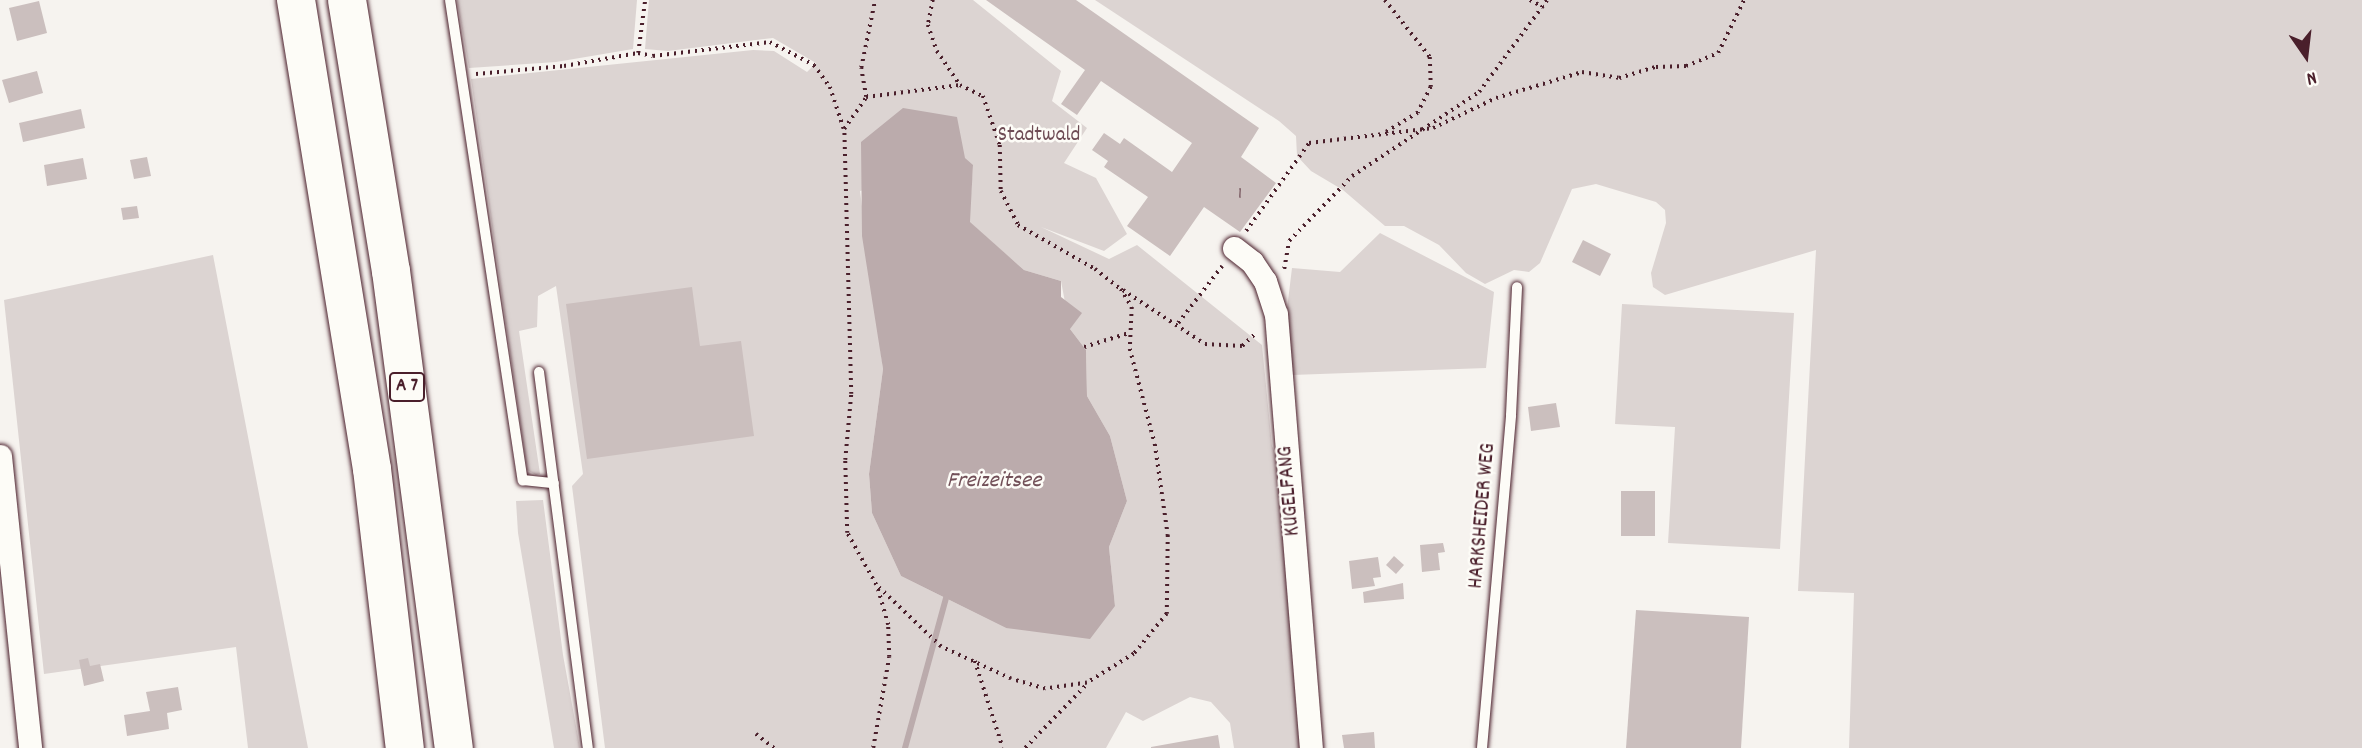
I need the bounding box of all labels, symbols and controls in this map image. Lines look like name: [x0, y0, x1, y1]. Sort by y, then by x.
north arrow: [2271, 21, 2341, 91]
text: N: [2303, 63, 2319, 91]
park label: Stadtwald: [998, 123, 1080, 149]
house number: 1: [1238, 184, 1242, 206]
road number: A 7: [388, 372, 426, 402]
street label: HARKSHEIDER WEG: [1464, 442, 1502, 590]
street label: KUGELFANG: [1274, 445, 1306, 537]
water label: Freizeitsee: [947, 468, 1041, 496]

